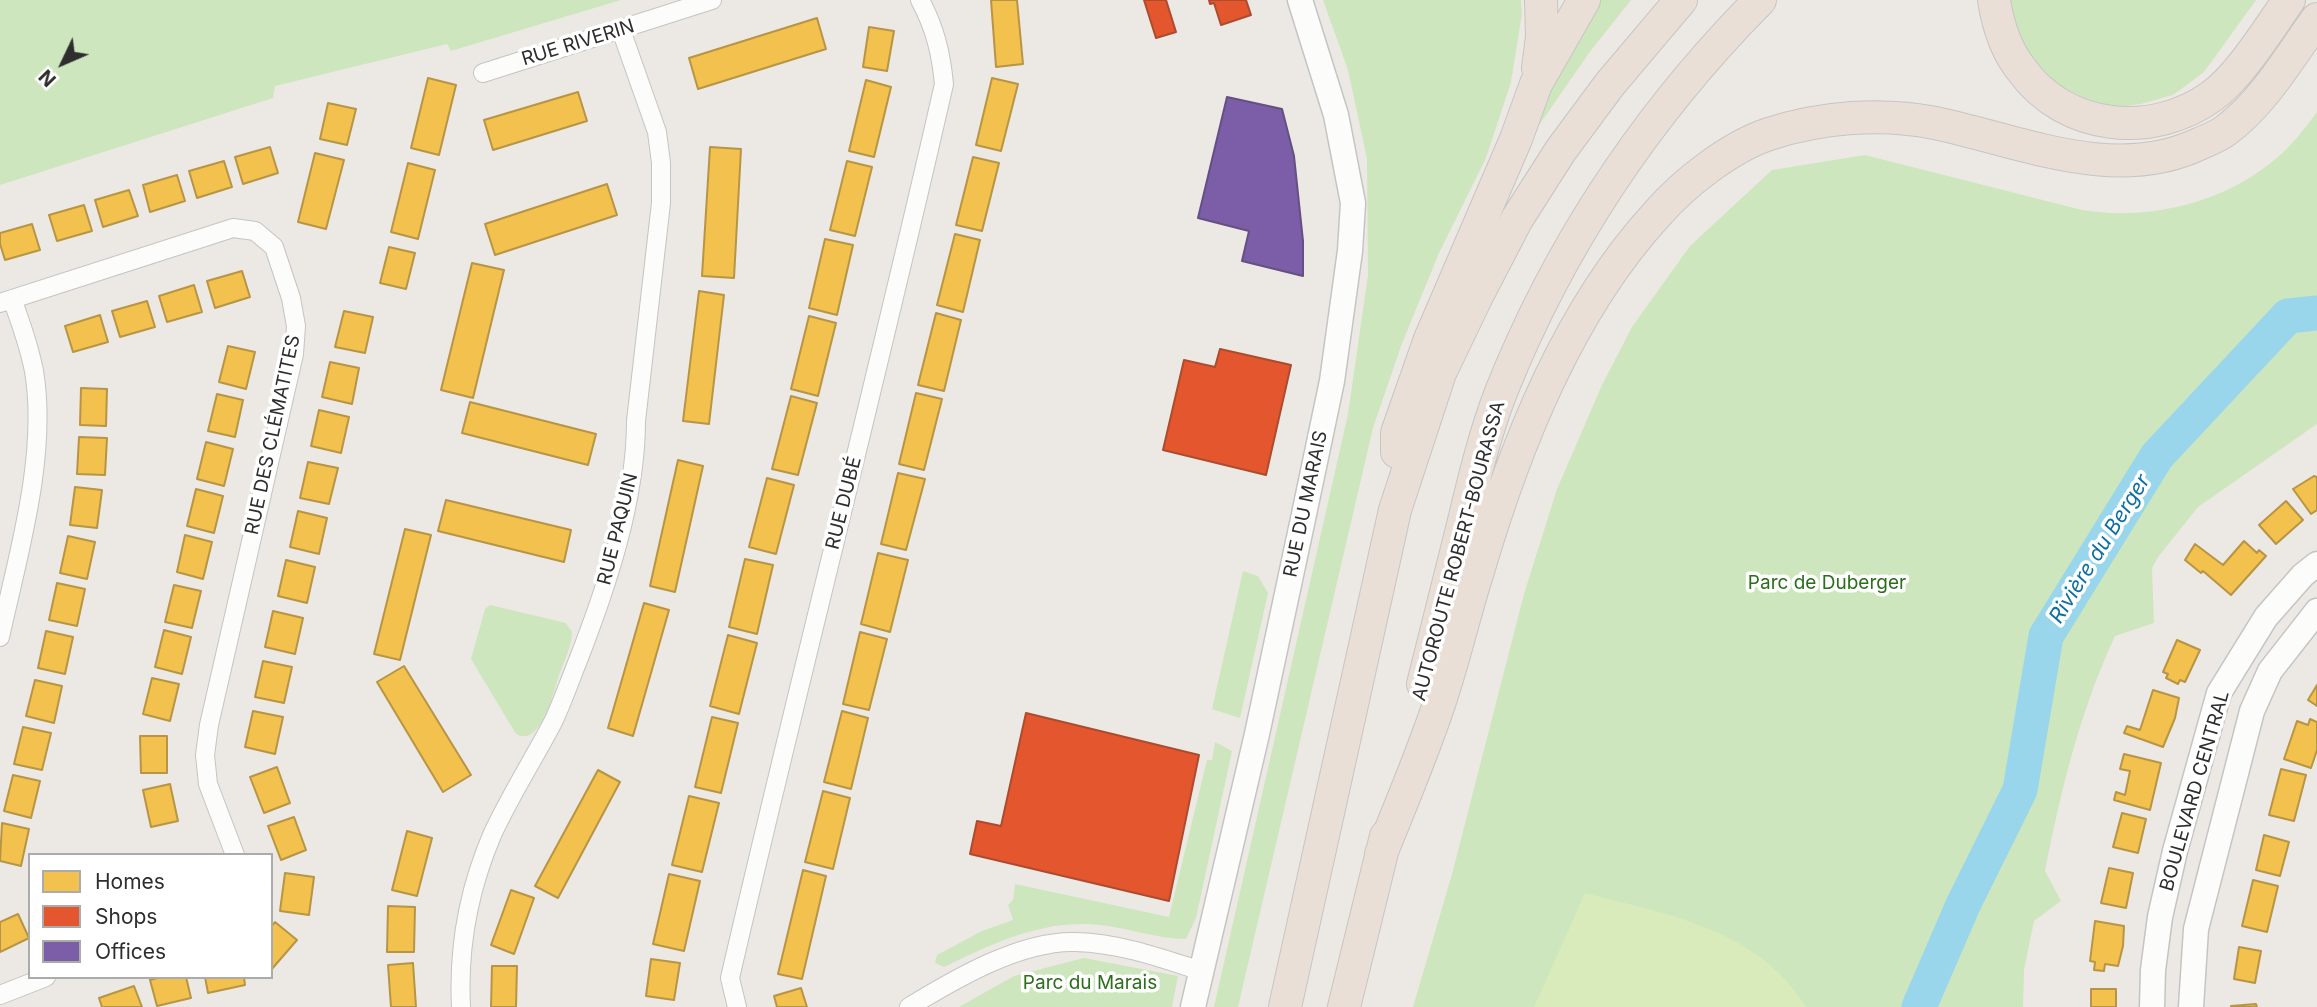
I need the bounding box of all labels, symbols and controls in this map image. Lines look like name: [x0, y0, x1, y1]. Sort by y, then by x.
street label: RUE RIVERIN: [519, 15, 637, 71]
north arrow: [28, 28, 98, 98]
text: N: [34, 65, 61, 91]
street label: RUE DES CLÉMATITES: [241, 333, 305, 537]
street label: AUTOROUTE ROBERT-BOURASSA: [1408, 399, 1510, 703]
street label: RUE DU MARAIS: [1279, 429, 1333, 579]
street label: RUE DUBÉ: [821, 454, 867, 552]
water label: Rivière du Berger: [2044, 470, 2156, 628]
street label: RUE PAQUIN: [593, 471, 643, 587]
park label: Parc de Duberger: [1748, 572, 1906, 594]
street label: BOULEVARD CENTRAL: [2155, 688, 2235, 894]
legend: [28, 853, 273, 979]
text: Homes: [95, 869, 165, 894]
text: Shops: [95, 904, 157, 929]
text: Offices: [95, 939, 166, 964]
park label: Parc du Marais: [1023, 972, 1157, 994]

